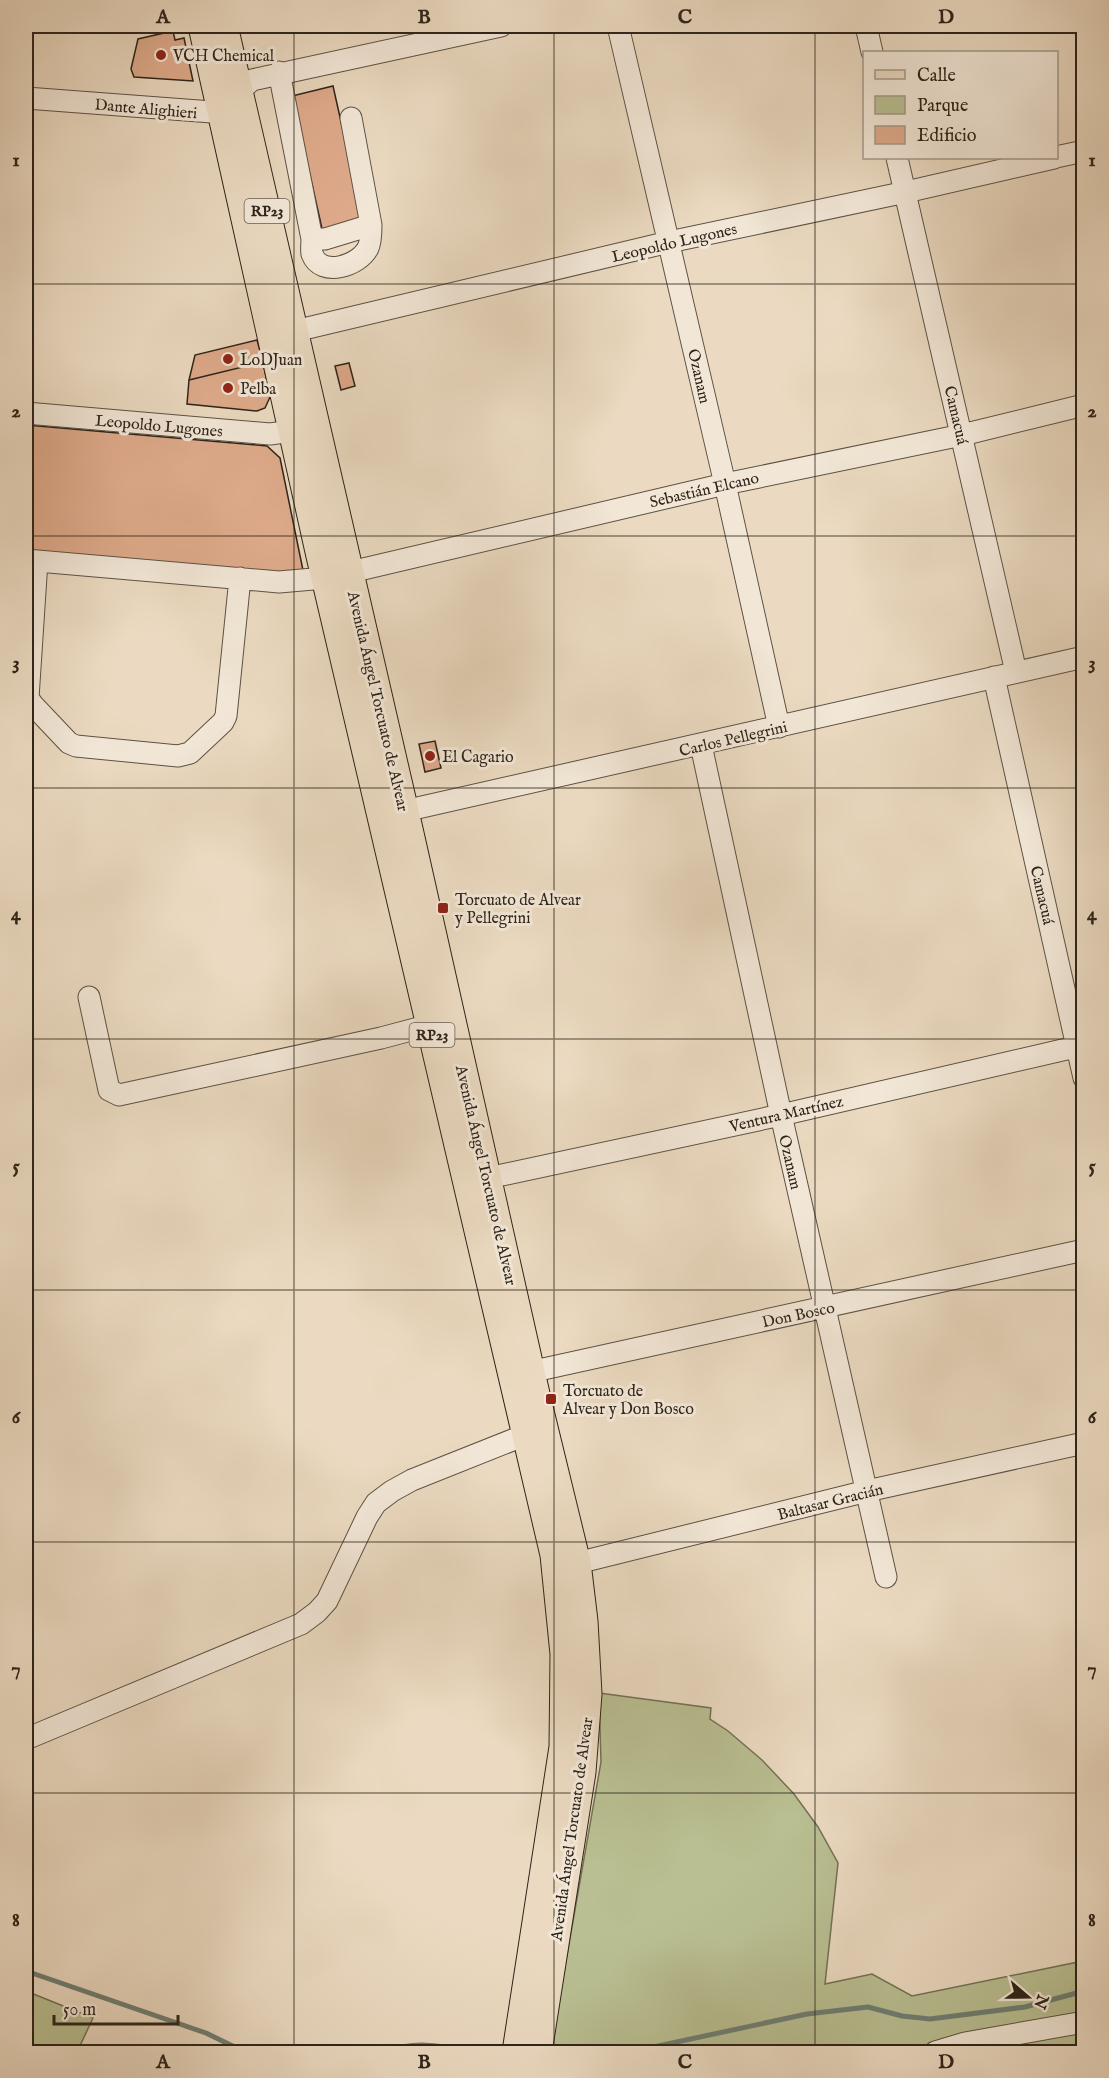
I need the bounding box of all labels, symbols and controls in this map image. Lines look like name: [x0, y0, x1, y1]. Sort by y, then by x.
text: A: [155, 5, 171, 30]
text: B: [417, 5, 431, 30]
text: C: [678, 5, 692, 30]
text: D: [938, 5, 954, 30]
place label: VCH Chemical: [172, 47, 275, 67]
marker: VCH Chemical: [154, 48, 168, 62]
legend: [863, 51, 1058, 159]
text: Calle: [917, 65, 956, 88]
text: Parque: [917, 95, 968, 118]
street label: Dante Alighieri: [94, 96, 198, 124]
text: Edificio: [917, 125, 977, 148]
text: 1: [12, 148, 20, 173]
text: 1: [1088, 148, 1096, 173]
road number: RP23: [244, 199, 290, 223]
street label: Leopoldo Lugones: [610, 220, 739, 268]
street label: Ozanam: [682, 347, 714, 406]
place label: LoDJuan: [240, 351, 303, 371]
marker: LoDJuan: [221, 352, 235, 366]
place label: Pelba: [240, 380, 276, 400]
marker: Pelba: [221, 381, 235, 395]
street label: Camacuá: [939, 384, 972, 447]
text: 2: [11, 399, 21, 424]
text: 2: [1087, 399, 1097, 424]
street label: Leopoldo Lugones: [94, 411, 224, 443]
street label: Sebastián Elcano: [648, 469, 761, 513]
street label: Avenida Ángel Torcuato de Alvear: [342, 588, 414, 814]
text: 3: [12, 651, 20, 676]
text: 3: [1088, 651, 1096, 676]
street label: Carlos Pellegrini: [677, 718, 789, 762]
place label: El Cagario: [442, 748, 514, 768]
marker: El Cagario: [423, 749, 437, 763]
street label: Camacuá: [1025, 864, 1058, 927]
place label: Torcuato de Alvear y Pellegrini: [454, 891, 581, 929]
marker: Torcuato de Alvear y Pellegrini: [436, 901, 450, 915]
text: 4: [11, 902, 22, 927]
text: 4: [1087, 902, 1098, 927]
road number: RP23: [410, 1023, 454, 1047]
street label: Avenida Ángel Torcuato de Alvear: [450, 1062, 522, 1288]
street label: Ventura Martínez: [727, 1092, 845, 1138]
street label: Ozanam: [773, 1133, 805, 1192]
text: 5: [12, 1154, 20, 1179]
text: 5: [1088, 1154, 1096, 1179]
street label: Don Bosco: [760, 1298, 837, 1333]
place label: Torcuato de Alvear y Don Bosco: [562, 1382, 694, 1420]
marker: Torcuato de Alvear y Don Bosco: [544, 1392, 558, 1406]
text: 6: [12, 1405, 22, 1430]
text: 6: [1088, 1405, 1098, 1430]
street label: Baltasar Gracián: [776, 1480, 886, 1526]
text: 7: [11, 1657, 21, 1682]
text: 7: [1087, 1657, 1097, 1682]
street label: Avenida Ángel Torcuato de Alvear: [545, 1716, 599, 1943]
text: 8: [12, 1908, 20, 1933]
text: 8: [1088, 1908, 1096, 1933]
north arrow: [998, 1967, 1058, 2027]
scale bar: [54, 1988, 178, 2026]
text: N: [1028, 1991, 1052, 2012]
text: 50 m: [63, 1999, 96, 2022]
text: A: [155, 2050, 171, 2075]
text: B: [417, 2050, 431, 2075]
text: C: [678, 2050, 692, 2075]
text: D: [938, 2050, 954, 2075]

